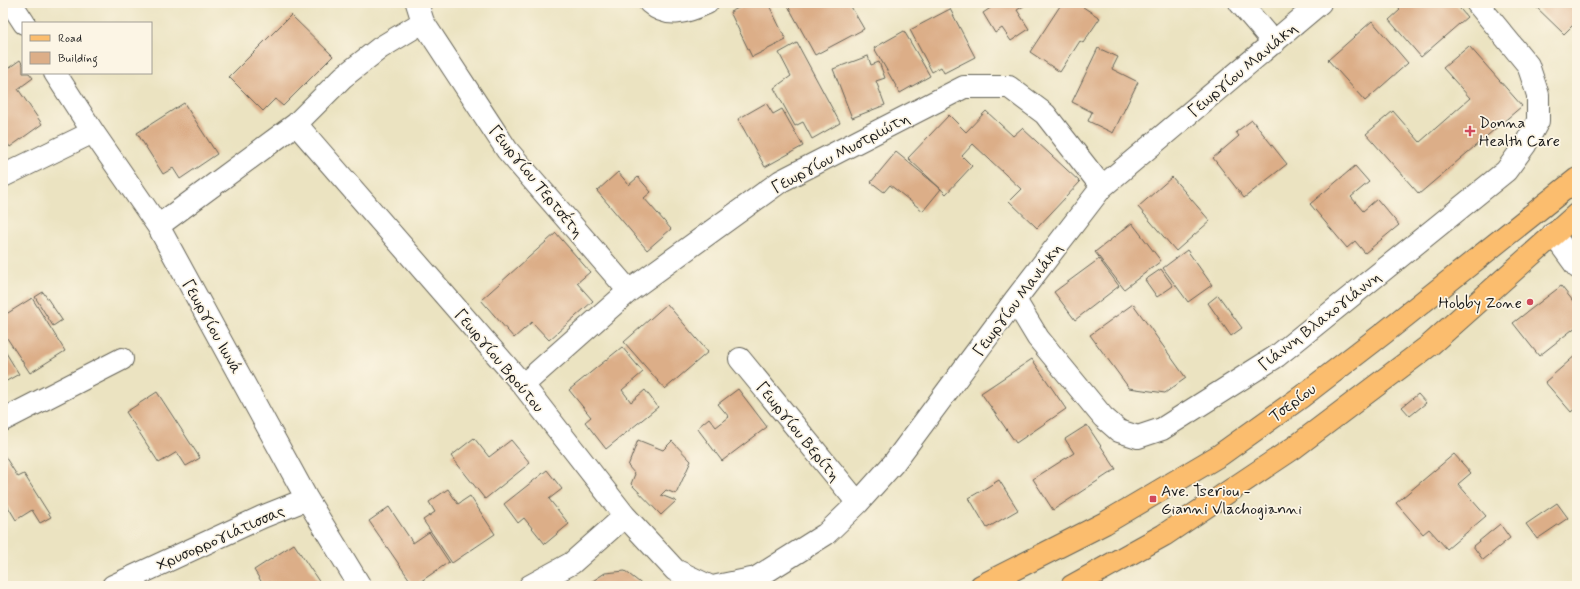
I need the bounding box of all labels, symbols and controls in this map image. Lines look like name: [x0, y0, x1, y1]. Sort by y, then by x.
street label: Γεωργίου Μανιάκη: [1184, 18, 1302, 122]
legend: [22, 22, 152, 74]
text: Road: [58, 31, 82, 47]
text: Building: [58, 51, 98, 68]
street label: Γεωργίου Μυστριώτη: [768, 108, 913, 199]
place label: Donna Health Care: [1479, 113, 1560, 152]
street label: Γεωργίου Τερτσέτη: [484, 121, 589, 243]
marker: Donna Health Care: [1464, 125, 1476, 137]
street label: Γεωργίου Μανιάκη: [969, 239, 1068, 361]
street label: Γιάννη Βλαχογιάννη: [1254, 267, 1386, 376]
street label: Γεωργίου Ιωνά: [177, 276, 246, 378]
place label: Hobby Zone: [1439, 293, 1522, 314]
marker: Hobby Zone: [1525, 297, 1535, 307]
street label: Γεωργίου Βρούτου: [449, 305, 548, 417]
street label: Γεωργίου Βερίτη: [751, 378, 845, 486]
street label: Τσερίου: [1265, 379, 1321, 427]
place label: Ave. Tseriou - Gianni Vlachogianni: [1161, 481, 1302, 520]
marker: Ave. Tseriou - Gianni Vlachogianni: [1148, 494, 1158, 504]
street label: Χρυσορρογιάτισσας: [153, 501, 288, 576]

